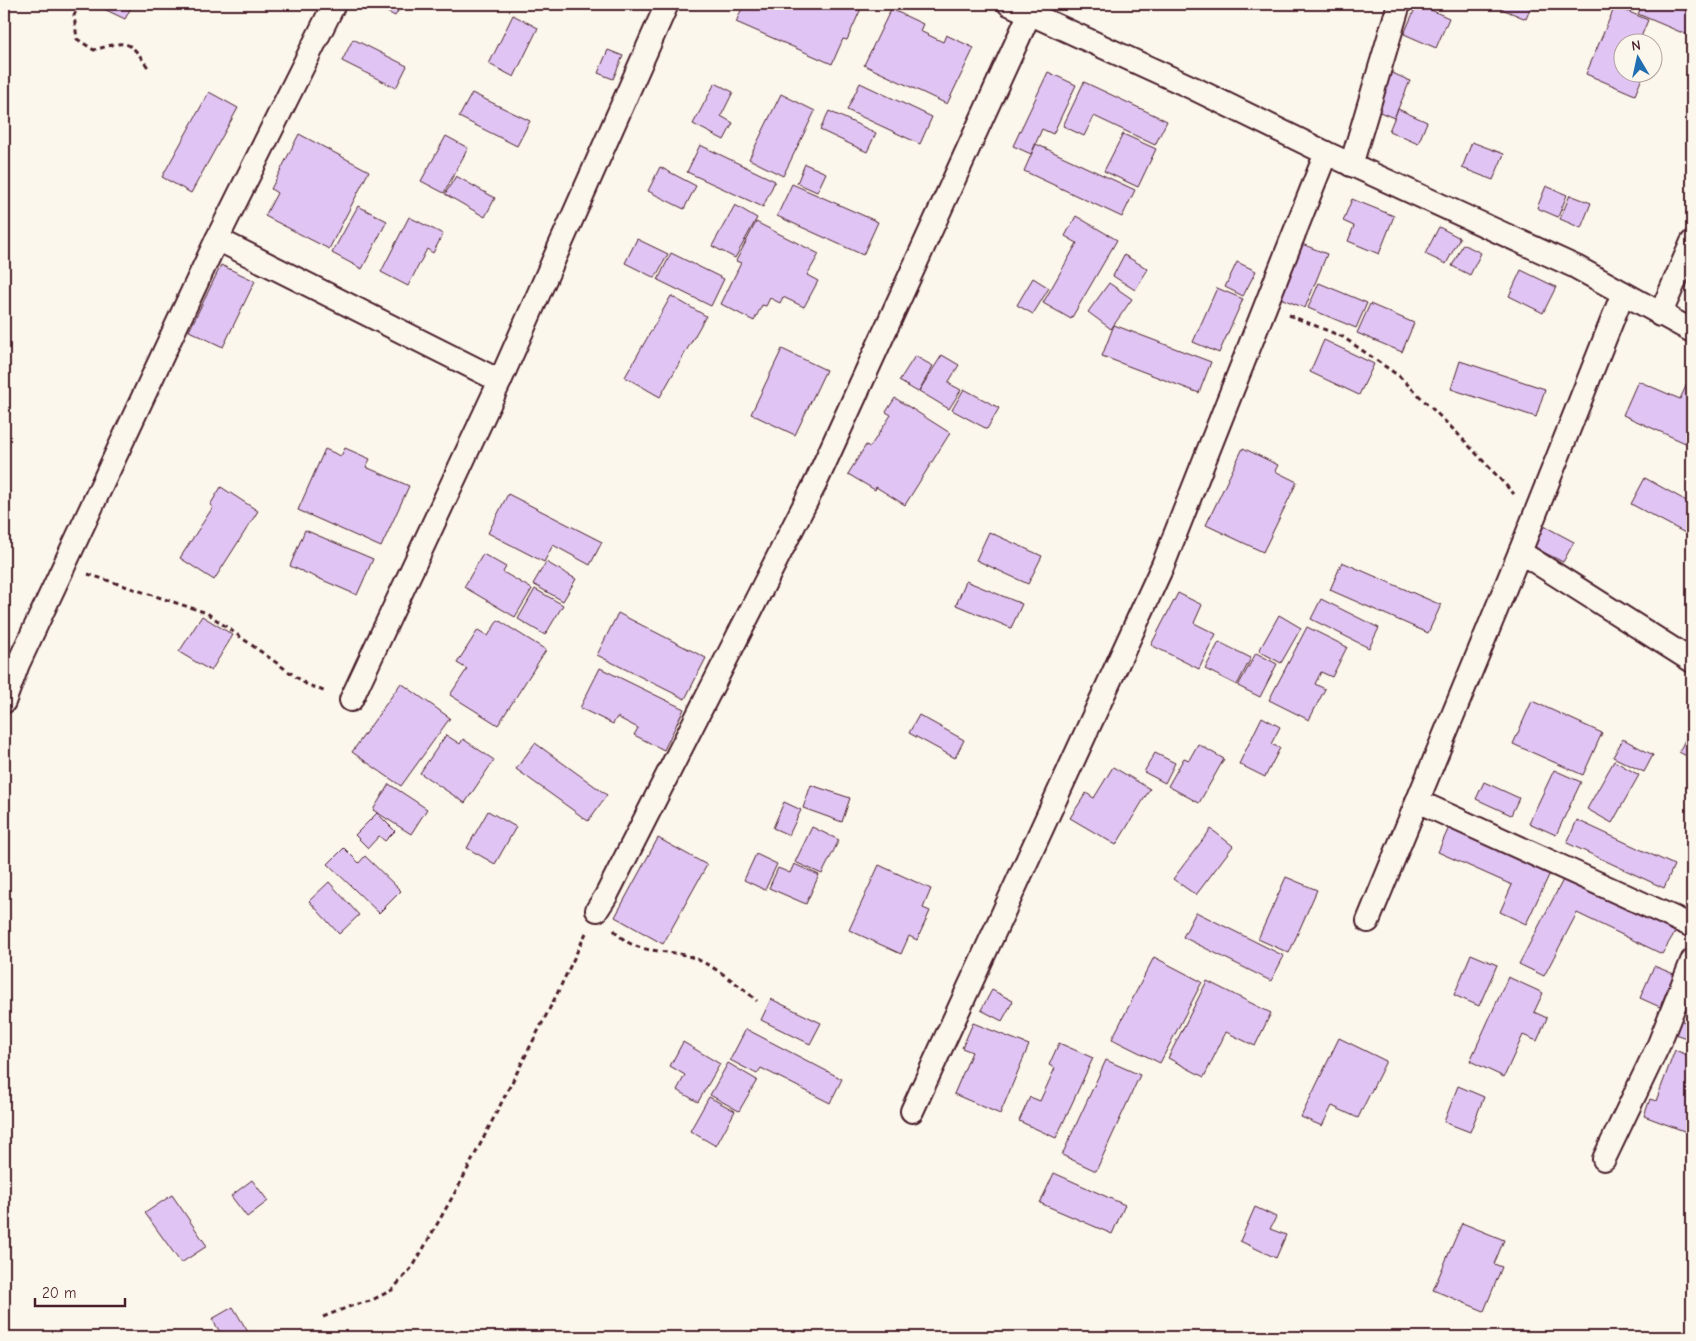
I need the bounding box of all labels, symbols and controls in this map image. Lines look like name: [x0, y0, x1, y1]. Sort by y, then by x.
north arrow: [1614, 32, 1664, 82]
text: N: [1630, 37, 1642, 55]
scale bar: [35, 1276, 125, 1308]
text: 20 m: [42, 1284, 76, 1302]

